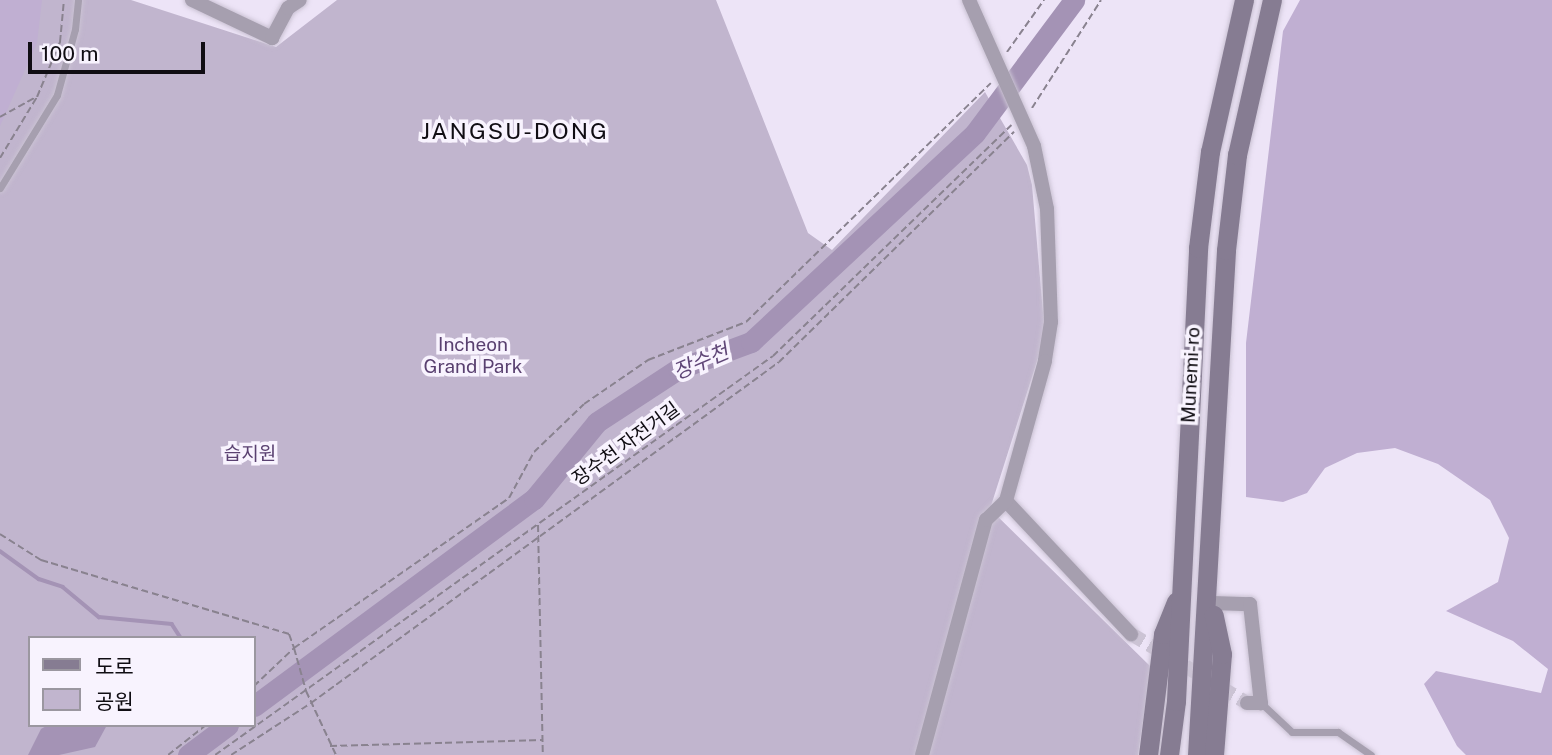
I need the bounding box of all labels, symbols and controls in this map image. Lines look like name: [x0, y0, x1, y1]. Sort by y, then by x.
scale bar: [32, 28, 208, 72]
text: 100 m: [41, 41, 98, 66]
district label: JANGSU-DONG: [422, 117, 608, 145]
street label: Munemi-ro: [1177, 326, 1205, 424]
park label: Incheon Grand Park: [424, 334, 522, 378]
water label: 장수천: [669, 339, 733, 385]
street label: 장수천 자전거길: [568, 397, 684, 491]
park label: 습지원: [224, 443, 276, 465]
legend: [28, 636, 256, 727]
text: 도로: [95, 654, 134, 679]
text: 공원: [95, 689, 134, 714]

